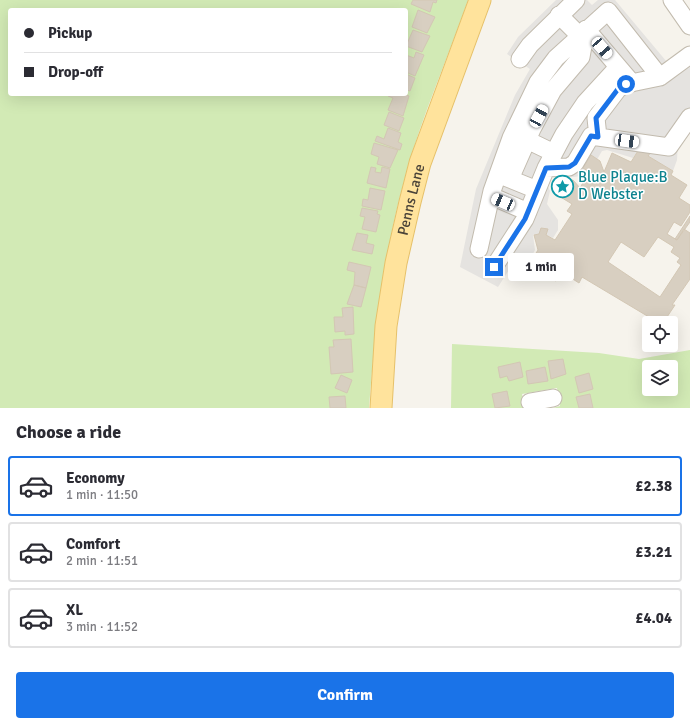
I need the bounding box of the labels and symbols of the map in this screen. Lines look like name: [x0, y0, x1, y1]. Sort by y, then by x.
car: [590, 35, 614, 61]
route start: [617, 75, 635, 93]
car: [528, 103, 550, 129]
car: [614, 133, 640, 149]
street label: Penns Lane: [394, 162, 428, 237]
place label: Blue Plaque:B D Webster: [578, 168, 667, 203]
place icon: Blue Plaque:B D Webster: [549, 173, 575, 199]
car: [490, 192, 516, 212]
callout: 1 min: [508, 253, 574, 281]
route end: [485, 258, 503, 276]

